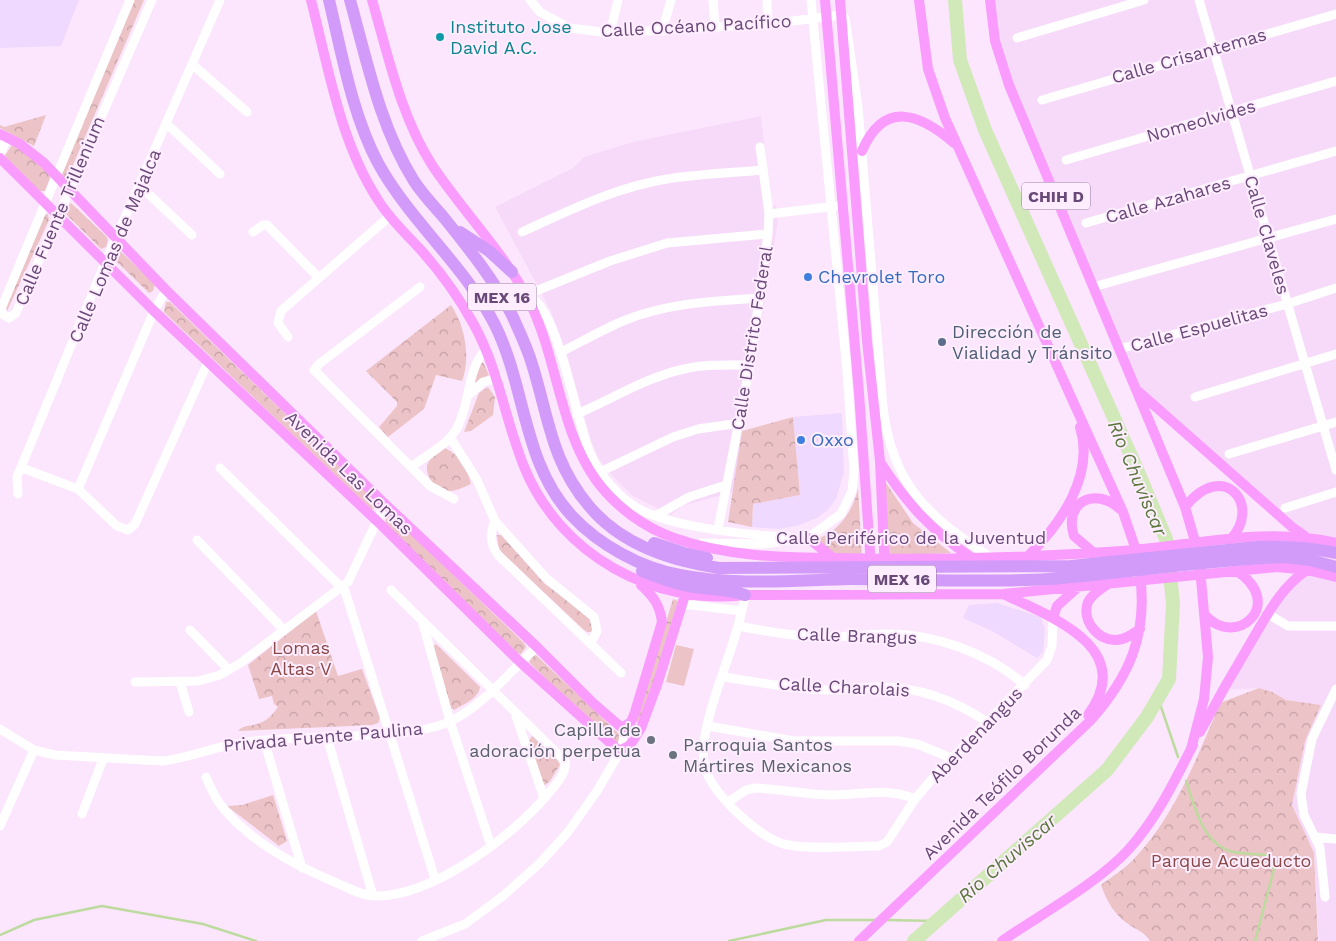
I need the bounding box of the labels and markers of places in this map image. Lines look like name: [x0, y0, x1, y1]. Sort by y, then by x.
place label: Instituto Jose David A.C.: [450, 16, 572, 58]
marker: Instituto Jose David A.C.: [434, 31, 446, 43]
place label: Chevrolet Toro: [818, 266, 945, 287]
marker: Chevrolet Toro: [802, 271, 814, 283]
place label: Dirección de Vialidad y Tránsito: [952, 321, 1113, 363]
marker: Dirección de Vialidad y Tránsito: [936, 336, 948, 348]
place label: Oxxo: [811, 429, 854, 450]
marker: Oxxo: [795, 434, 807, 446]
place label: Capilla de adoración perpetua: [469, 719, 641, 761]
marker: Capilla de adoración perpetua: [645, 734, 657, 746]
place label: Parroquia Santos Mártires Mexicanos: [683, 734, 852, 776]
marker: Parroquia Santos Mártires Mexicanos: [667, 749, 679, 761]

